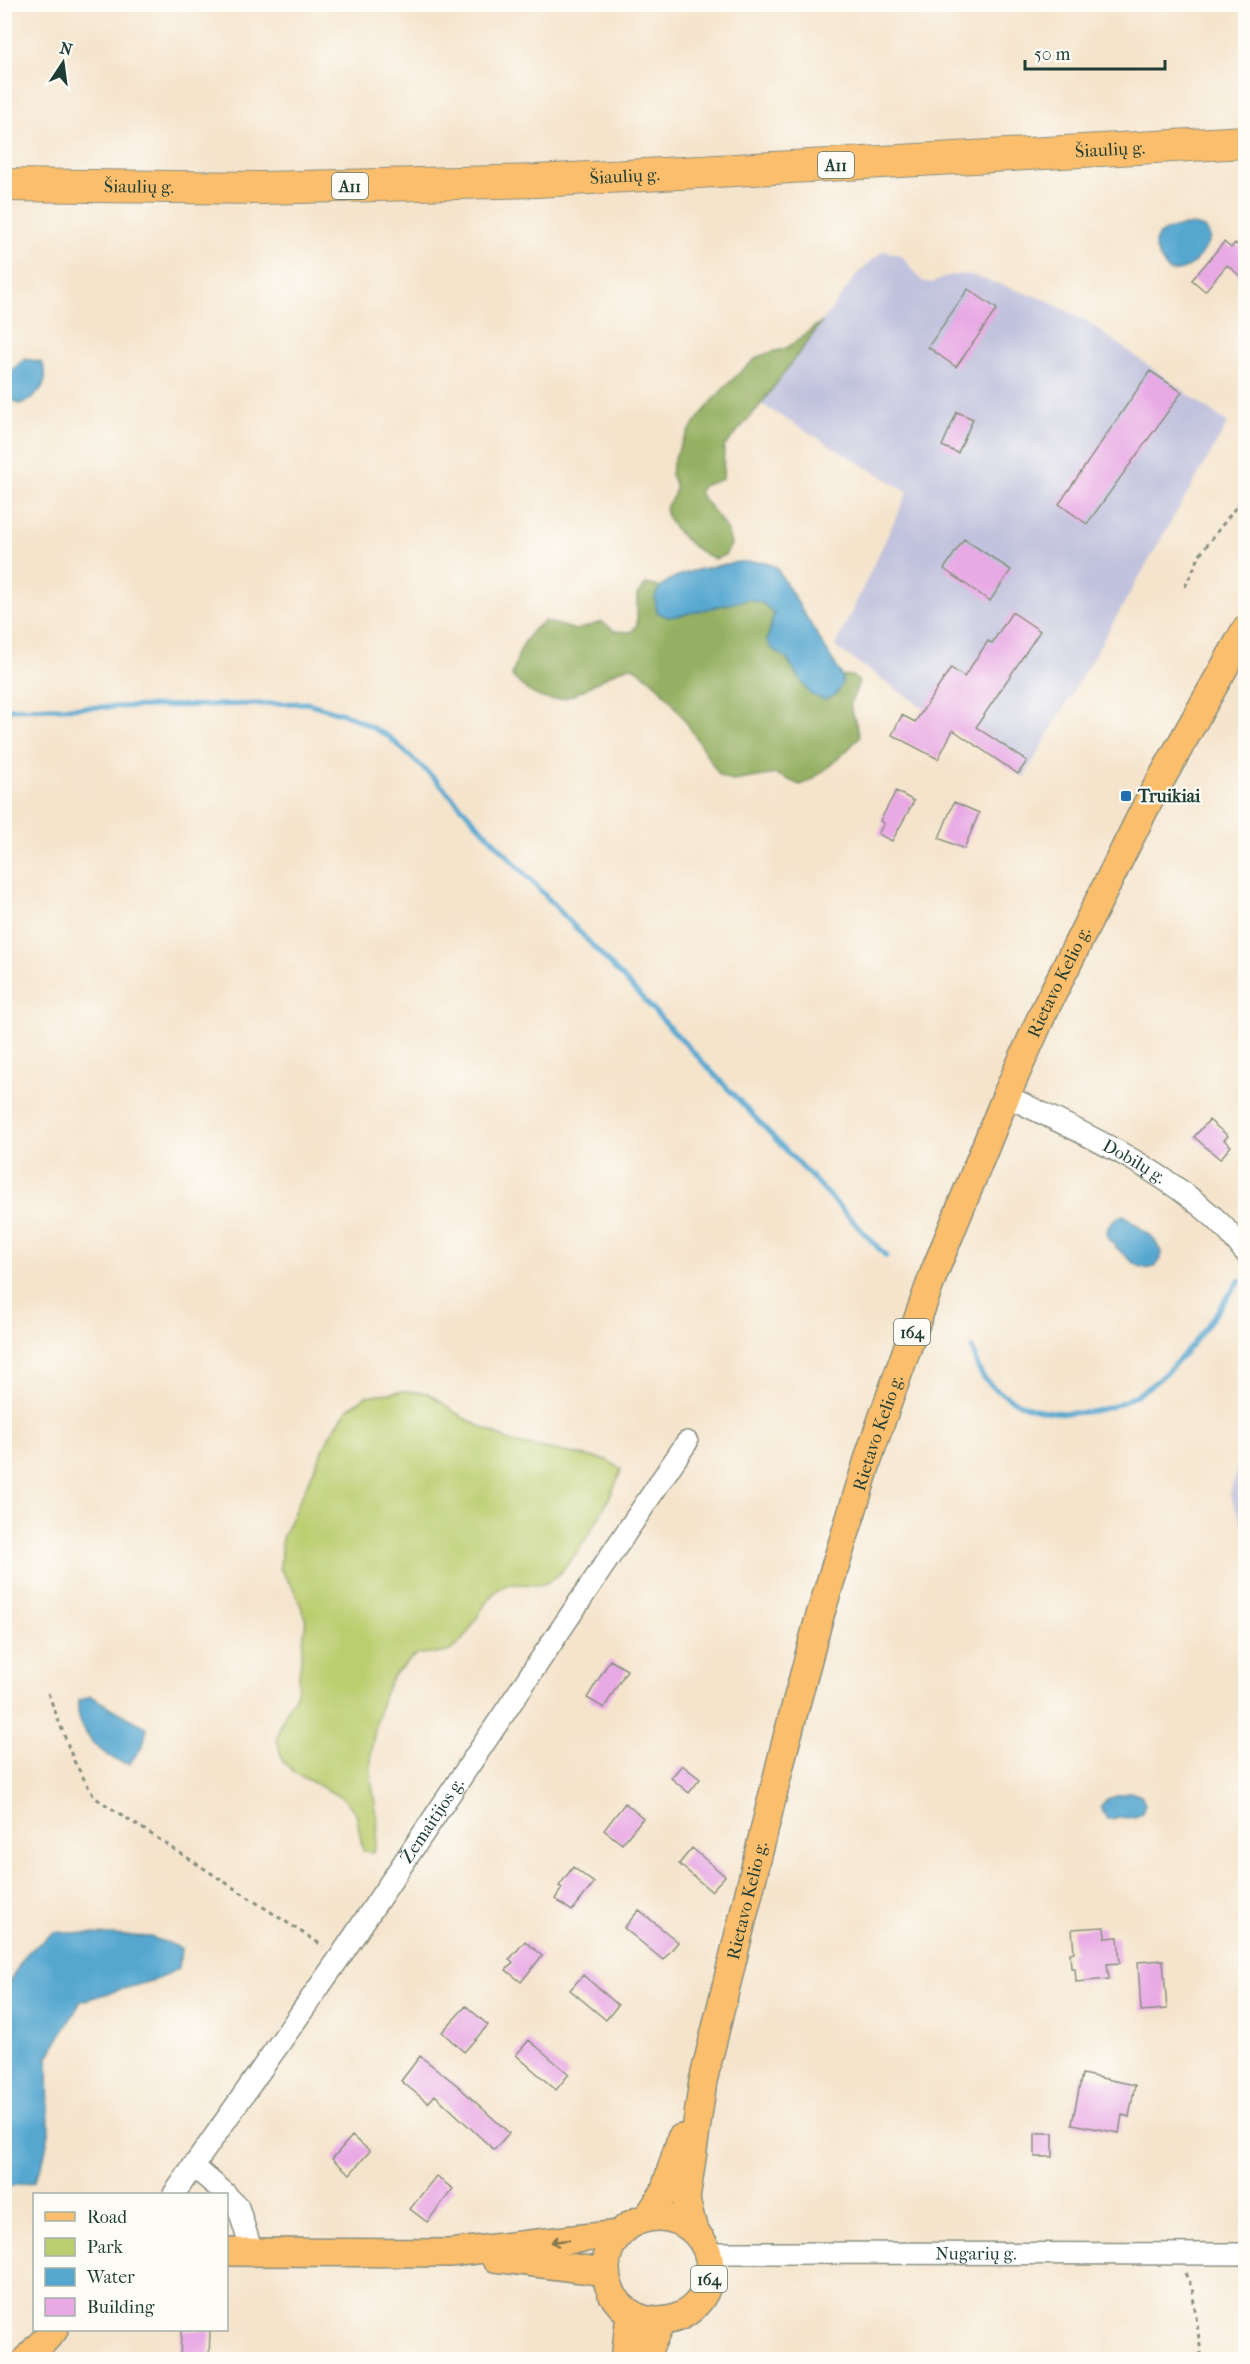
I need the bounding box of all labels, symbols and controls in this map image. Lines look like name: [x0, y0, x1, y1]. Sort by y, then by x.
north arrow: [33, 33, 93, 93]
scale bar: [1025, 33, 1164, 71]
text: N: [58, 38, 75, 60]
text: 50 m: [1034, 44, 1071, 65]
street label: Šiaulių g.: [1074, 137, 1146, 162]
road number: A11: [818, 152, 854, 178]
street label: Šiaulių g.: [589, 164, 660, 189]
road number: A11: [332, 173, 368, 199]
street label: Šiaulių g.: [104, 174, 174, 197]
place label: Truikiai: [1137, 786, 1201, 807]
marker: Truikiai: [1119, 789, 1133, 803]
street label: Rietavo Kelio g.: [1023, 923, 1095, 1041]
street label: Dobilų g.: [1099, 1135, 1170, 1188]
road number: 164: [894, 1319, 930, 1345]
street label: Rietavo Kelio g.: [849, 1372, 907, 1493]
street label: Žemaitijos g.: [394, 1774, 468, 1867]
street label: Rietavo Kelio g.: [722, 1839, 772, 1962]
legend: [33, 2193, 228, 2331]
text: Road: [87, 2207, 127, 2228]
one-way arrow: [551, 2235, 571, 2246]
text: Park: [87, 2237, 124, 2258]
street label: Nugarių g.: [935, 2243, 1017, 2264]
road number: 164: [691, 2266, 727, 2292]
text: Water: [86, 2267, 135, 2288]
text: Building: [87, 2297, 155, 2318]

